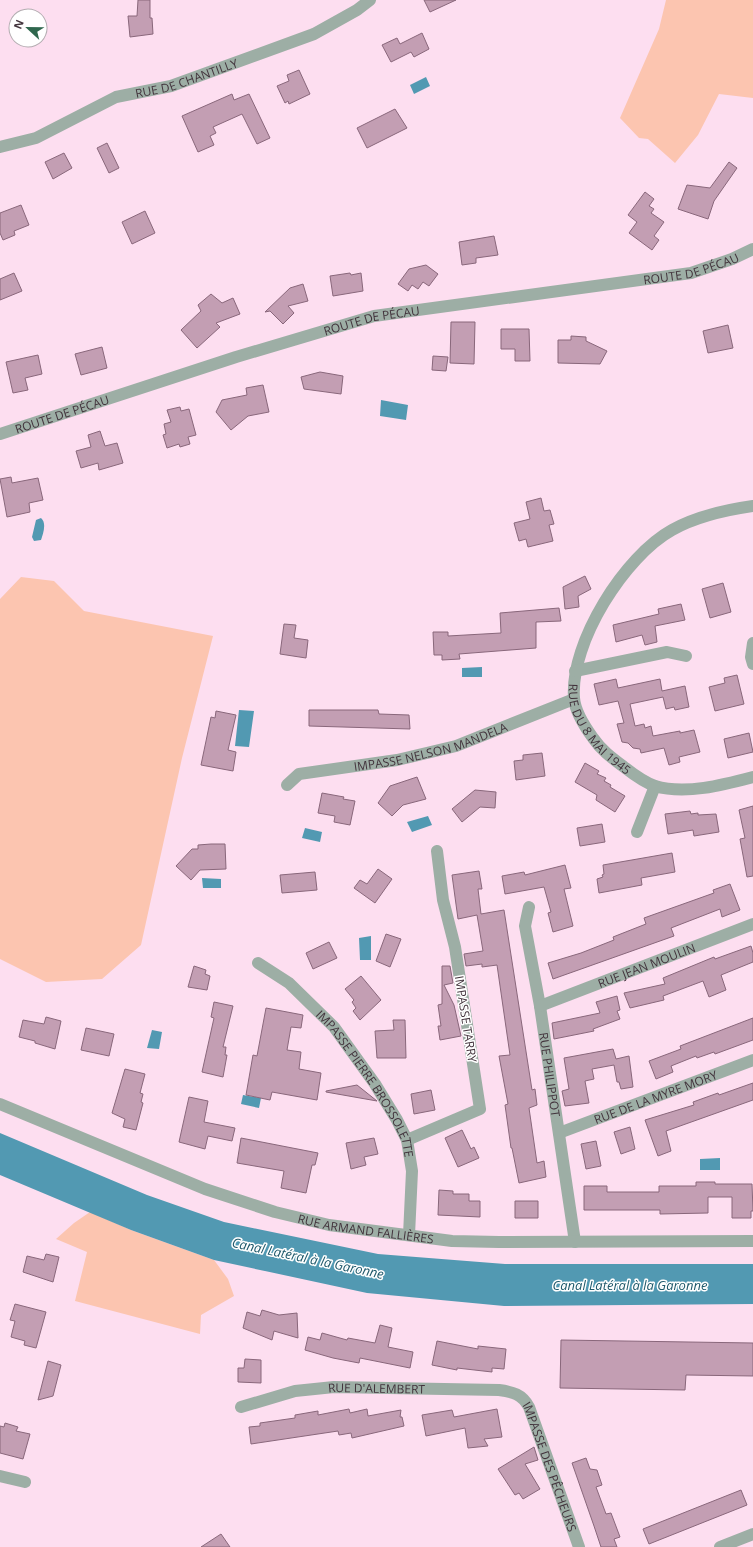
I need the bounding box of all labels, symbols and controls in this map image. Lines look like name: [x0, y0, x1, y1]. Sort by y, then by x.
north arrow: [8, 8, 48, 48]
text: N: [10, 17, 27, 31]
street label: RUE DE CHANTILLY: [134, 54, 240, 101]
street label: ROUTE DE PÉCAU: [642, 248, 742, 288]
street label: ROUTE DE PÉCAU: [321, 301, 421, 339]
street label: ROUTE DE PÉCAU: [12, 391, 111, 437]
street label: RUE DU 8 MAI 1945: [565, 683, 635, 778]
street label: IMPASSE NELSON MANDELA: [353, 718, 510, 775]
street label: RUE JEAN MOULIN: [595, 939, 698, 992]
street label: IMPASSE TARRY: [451, 974, 481, 1064]
street label: IMPASSE PIERRE BROSSOLETTE: [313, 1006, 418, 1158]
street label: RUE PHILIPPOT: [535, 1031, 565, 1118]
street label: RUE DE LA MYRE MORY: [591, 1066, 720, 1128]
street label: RUE ARMAND FALLIÈRES: [296, 1209, 435, 1247]
water label: Canal Latéral à la Garonne: [230, 1233, 386, 1283]
water label: Canal Latéral à la Garonne: [553, 1276, 708, 1294]
street label: RUE D'ALEMBERT: [327, 1378, 426, 1397]
street label: IMPASSE DES PÊCHEURS: [519, 1398, 581, 1534]

